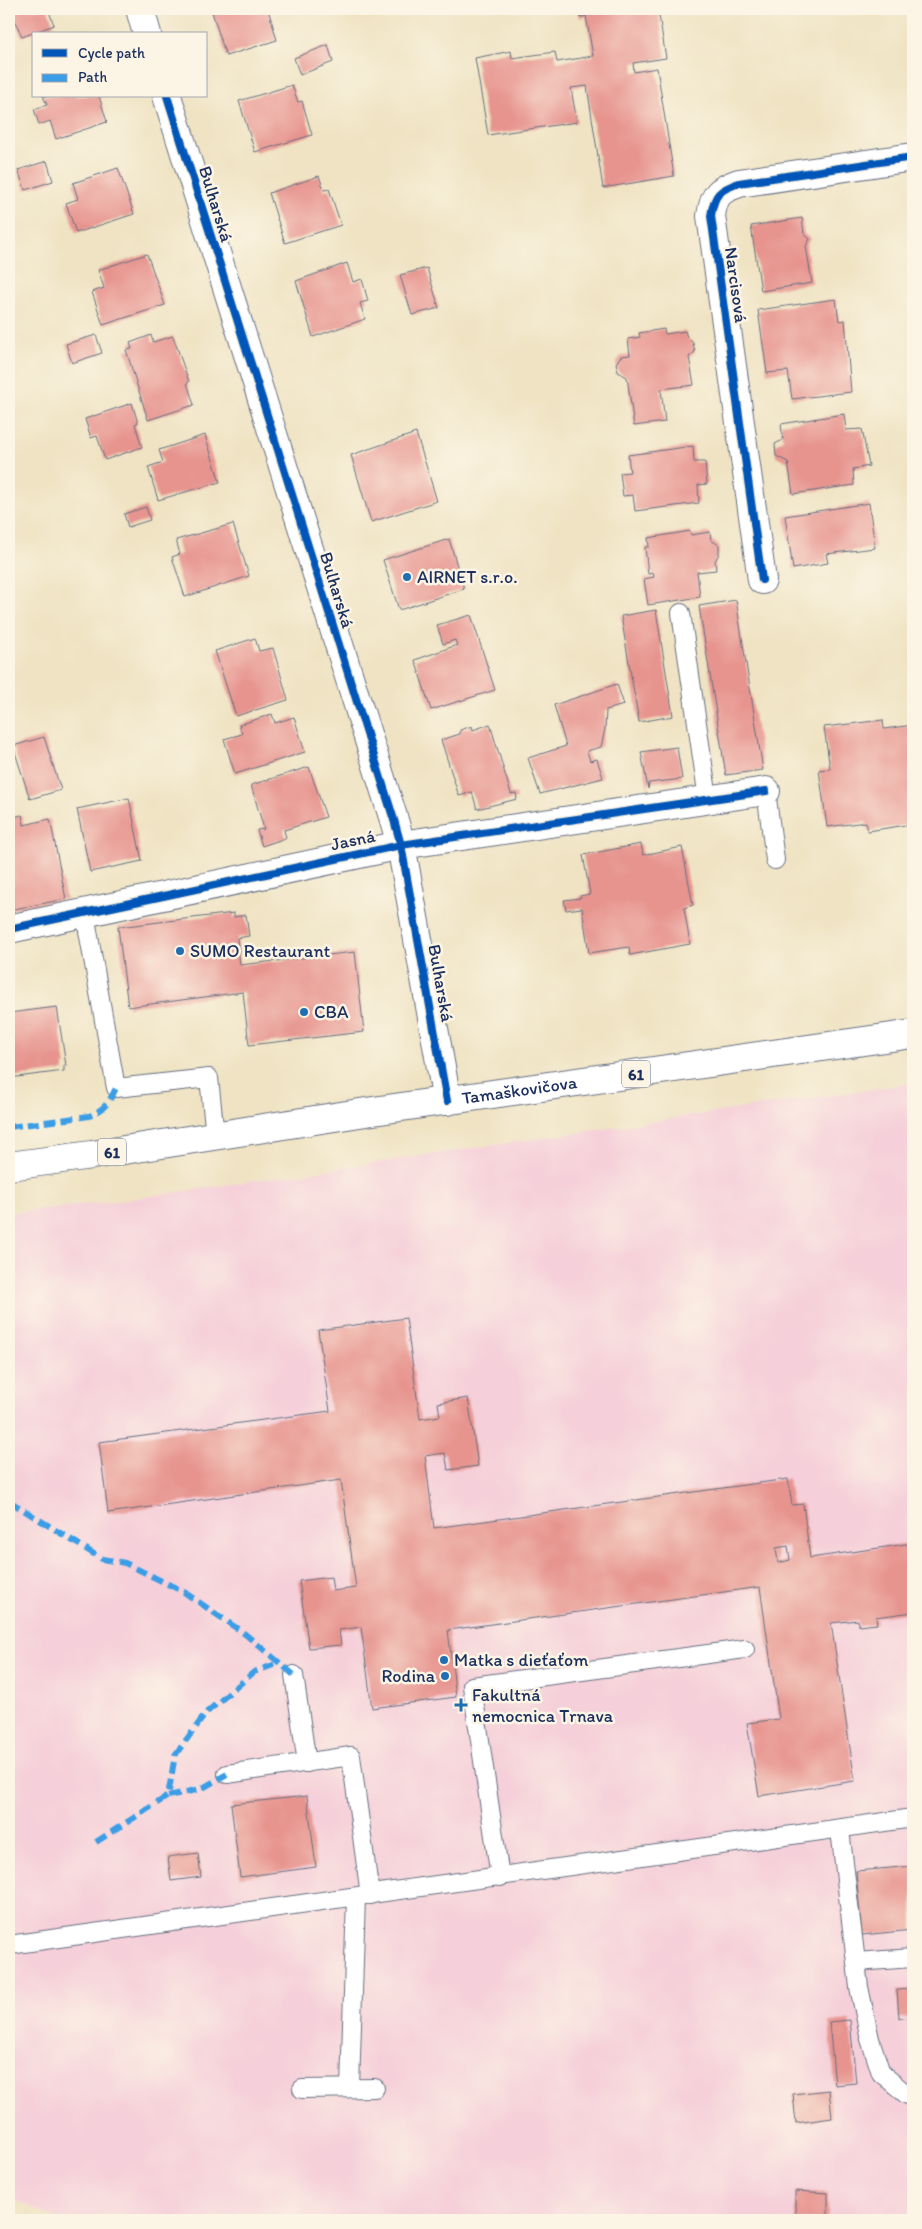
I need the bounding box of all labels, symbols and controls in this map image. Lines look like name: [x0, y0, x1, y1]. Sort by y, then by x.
legend: [32, 32, 208, 98]
text: Cycle path: [78, 44, 145, 62]
text: Path: [78, 68, 107, 86]
street label: Bulharská: [194, 163, 238, 245]
street label: Narcisová: [720, 246, 752, 325]
street label: Bulharská: [315, 549, 359, 631]
place label: AIRNET s.r.o.: [417, 566, 518, 588]
marker: AIRNET s.r.o.: [401, 571, 413, 583]
street label: Jasná: [329, 824, 378, 855]
place label: SUMO Restaurant: [190, 940, 331, 962]
street label: Bulharská: [423, 942, 459, 1024]
marker: SUMO Restaurant: [174, 945, 186, 957]
place label: CBA: [314, 1001, 349, 1023]
marker: CBA: [298, 1006, 310, 1018]
road number: 61: [622, 1060, 650, 1088]
street label: Tamaškovičova: [460, 1071, 579, 1109]
road number: 61: [98, 1138, 126, 1166]
place label: Matka s dieťaťom: [454, 1649, 588, 1671]
marker: Matka s dieťaťom: [438, 1654, 450, 1666]
place label: Rodina: [382, 1665, 436, 1687]
marker: Rodina: [439, 1670, 451, 1682]
place label: Fakultná nemocnica Trnava: [472, 1684, 614, 1727]
marker: Fakultná nemocnica Trnava: [454, 1698, 468, 1712]

